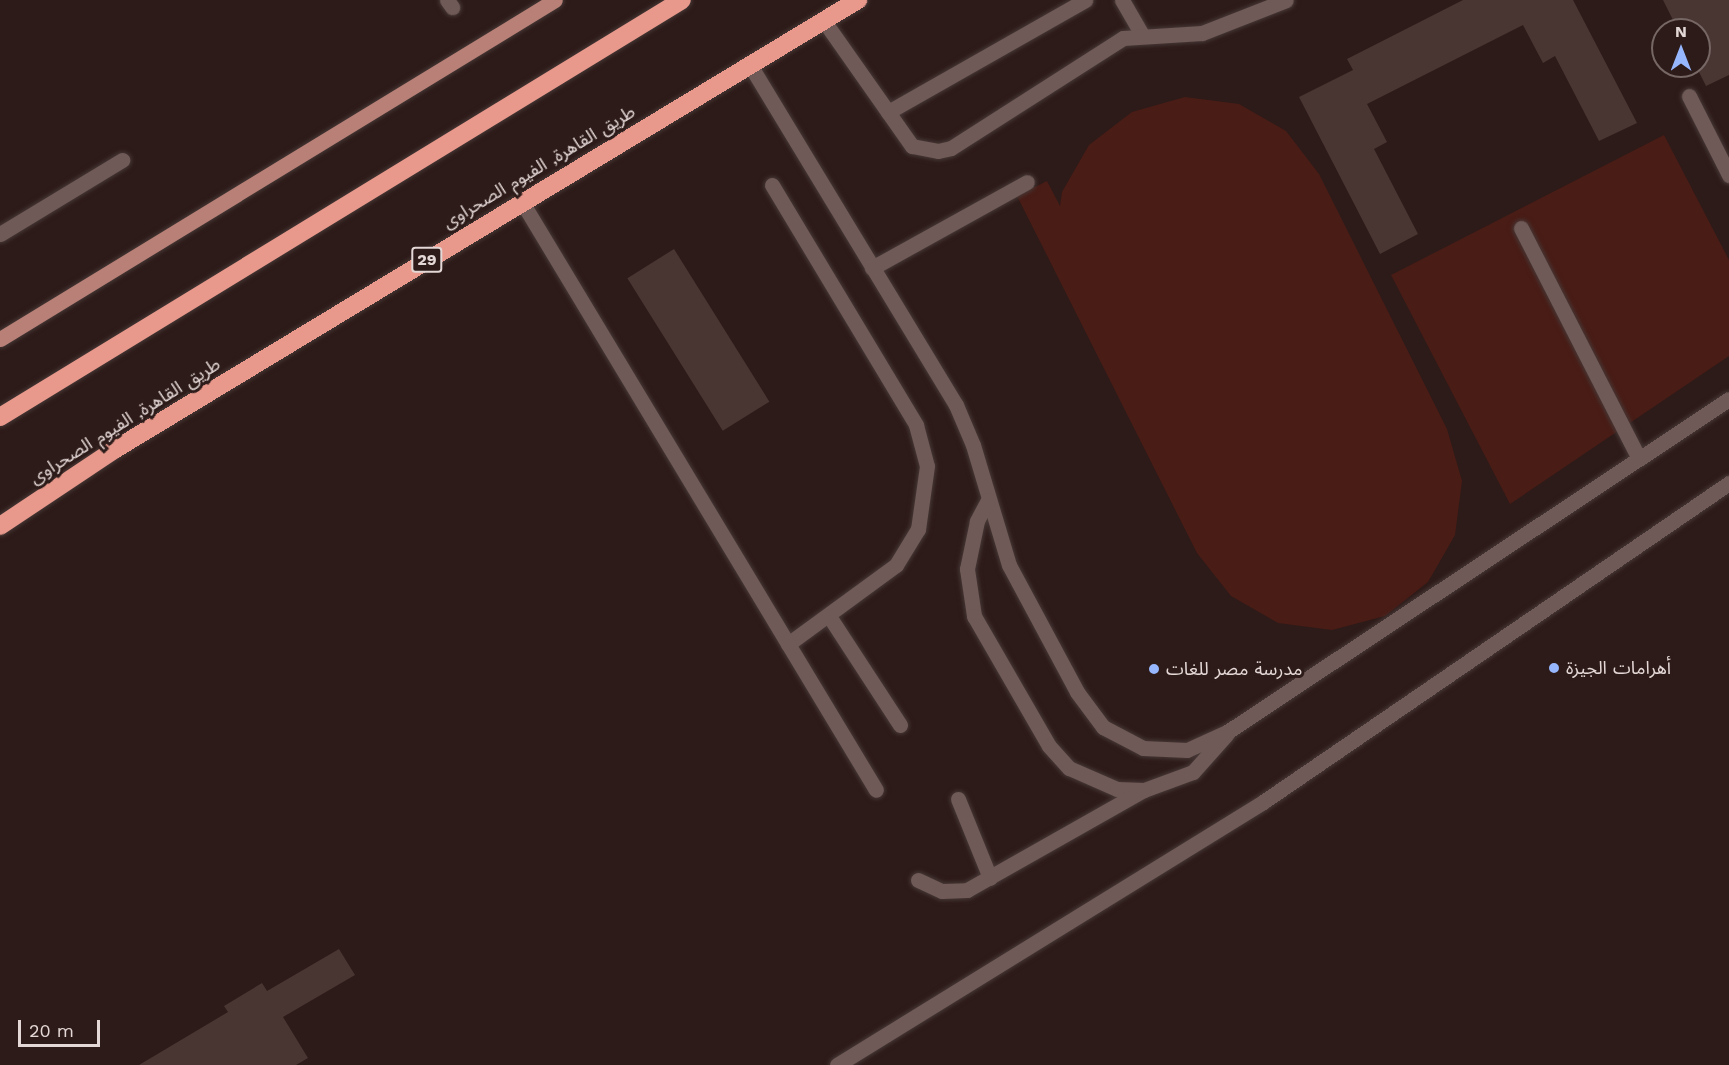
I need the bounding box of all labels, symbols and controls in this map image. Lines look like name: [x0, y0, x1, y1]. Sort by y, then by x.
north arrow: [1651, 18, 1711, 78]
text: N: [1675, 22, 1687, 41]
street label: طريق القاهرة, الفيوم الصحراوى: [439, 101, 639, 233]
road number: 29: [410, 247, 444, 273]
street label: طريق القاهرة, الفيوم الصحراوى: [26, 353, 224, 489]
place label: أهرامات الجيزة: [1566, 657, 1671, 679]
place label: مدرسة مصر للغات: [1166, 658, 1302, 680]
marker: أهرامات الجيزة: [1547, 661, 1561, 675]
marker: مدرسة مصر للغات: [1147, 662, 1161, 676]
scale bar: [21, 1008, 104, 1046]
text: 20 m: [29, 1020, 74, 1041]

